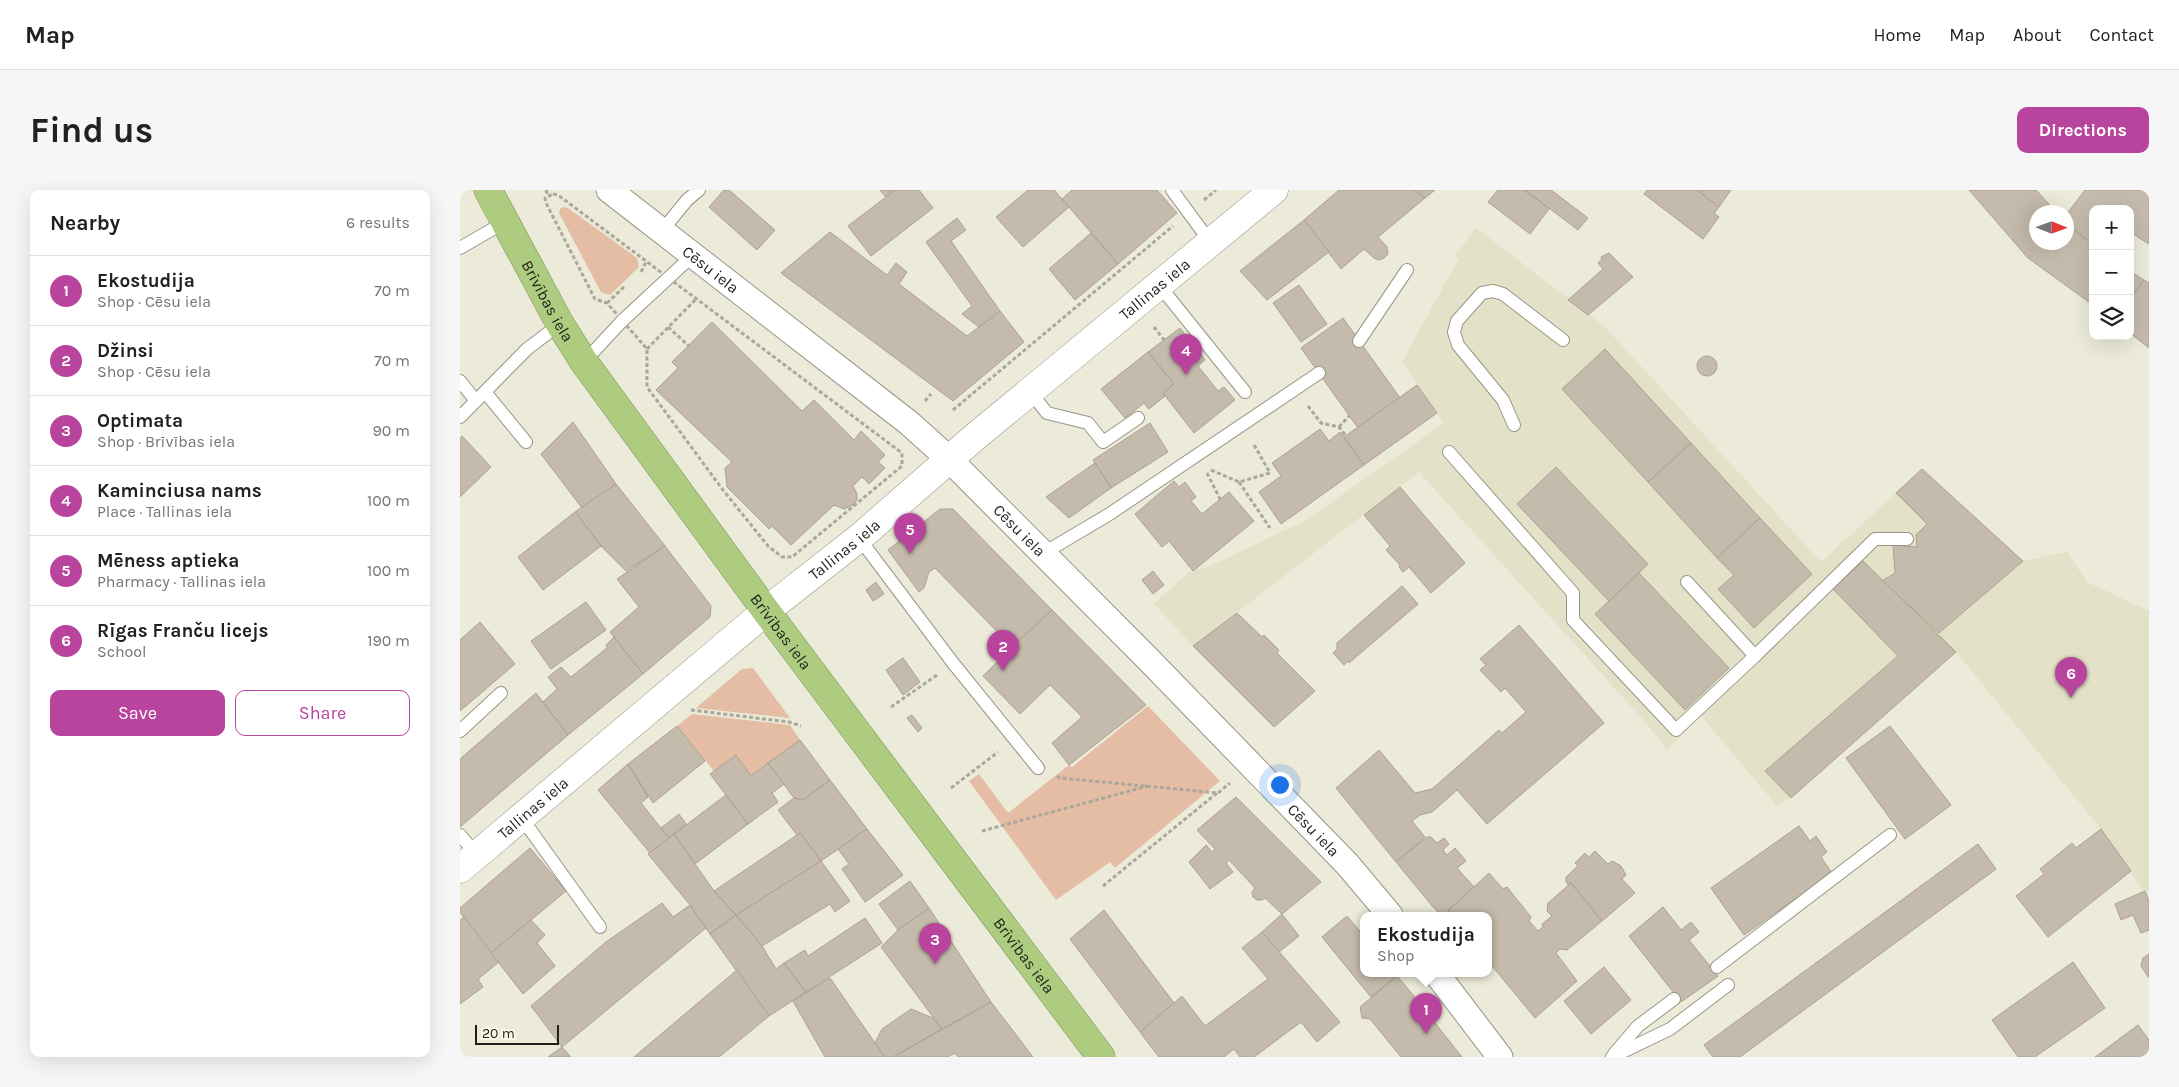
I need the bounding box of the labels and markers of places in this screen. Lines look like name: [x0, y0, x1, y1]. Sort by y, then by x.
pin: 4: [1170, 334, 1202, 375]
pin: 5: [894, 513, 926, 554]
pin: 2: [987, 630, 1019, 671]
pin: 6: [2055, 657, 2087, 698]
pin: 3: [919, 923, 951, 964]
pin: 1: [1410, 993, 1442, 1034]

